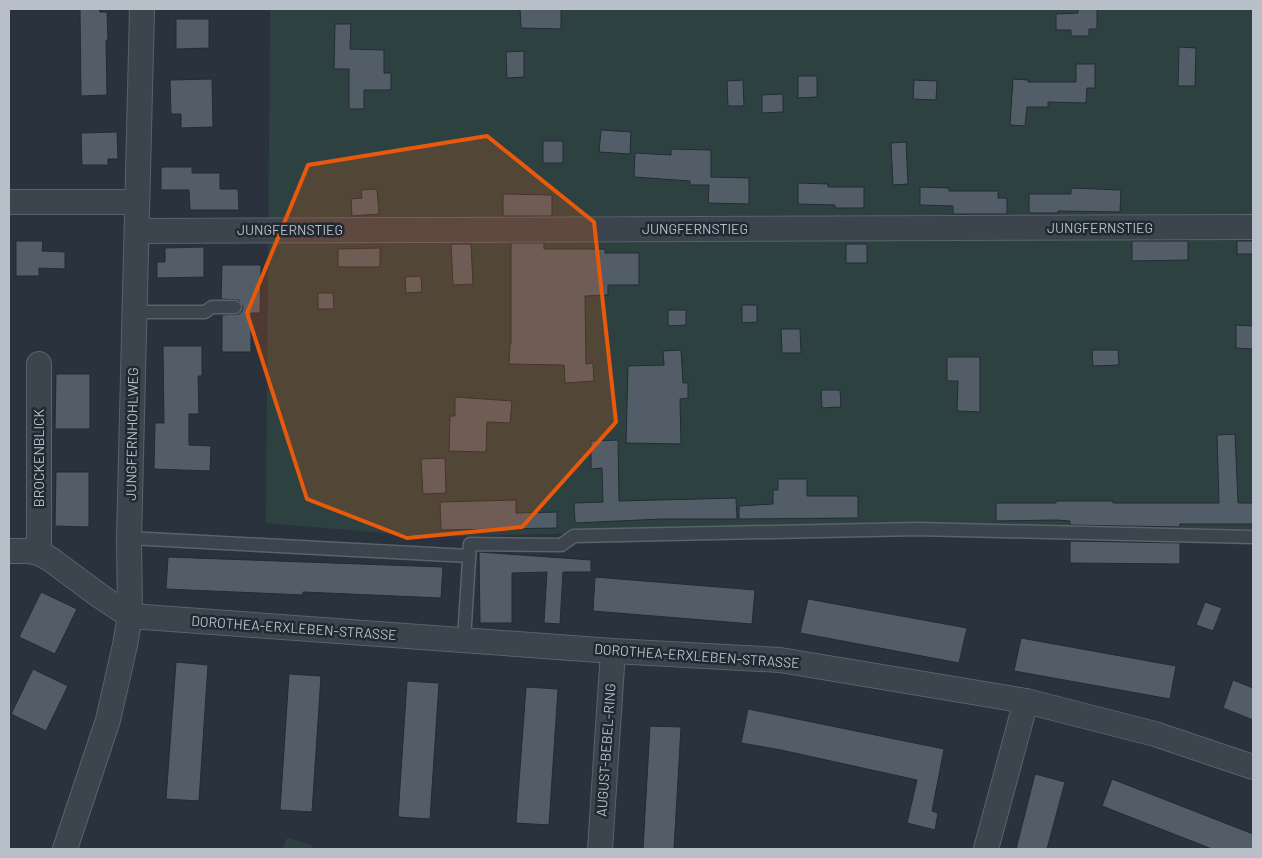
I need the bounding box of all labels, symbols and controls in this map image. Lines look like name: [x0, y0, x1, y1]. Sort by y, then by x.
street label: JUNGFERNSTIEG: [1047, 219, 1153, 236]
street label: JUNGFERNSTIEG: [642, 220, 748, 237]
street label: JUNGFERNSTIEG: [237, 221, 343, 238]
street label: JUNGFERNHOHLWEG: [122, 367, 141, 501]
street label: BROCKENBLICK: [30, 408, 47, 507]
street label: DOROTHEA-ERXLEBEN-STRASSE: [191, 612, 397, 643]
street label: DOROTHEA-ERXLEBEN-STRASSE: [594, 640, 800, 671]
street label: AUGUST-BEBEL-RING: [592, 683, 619, 817]

